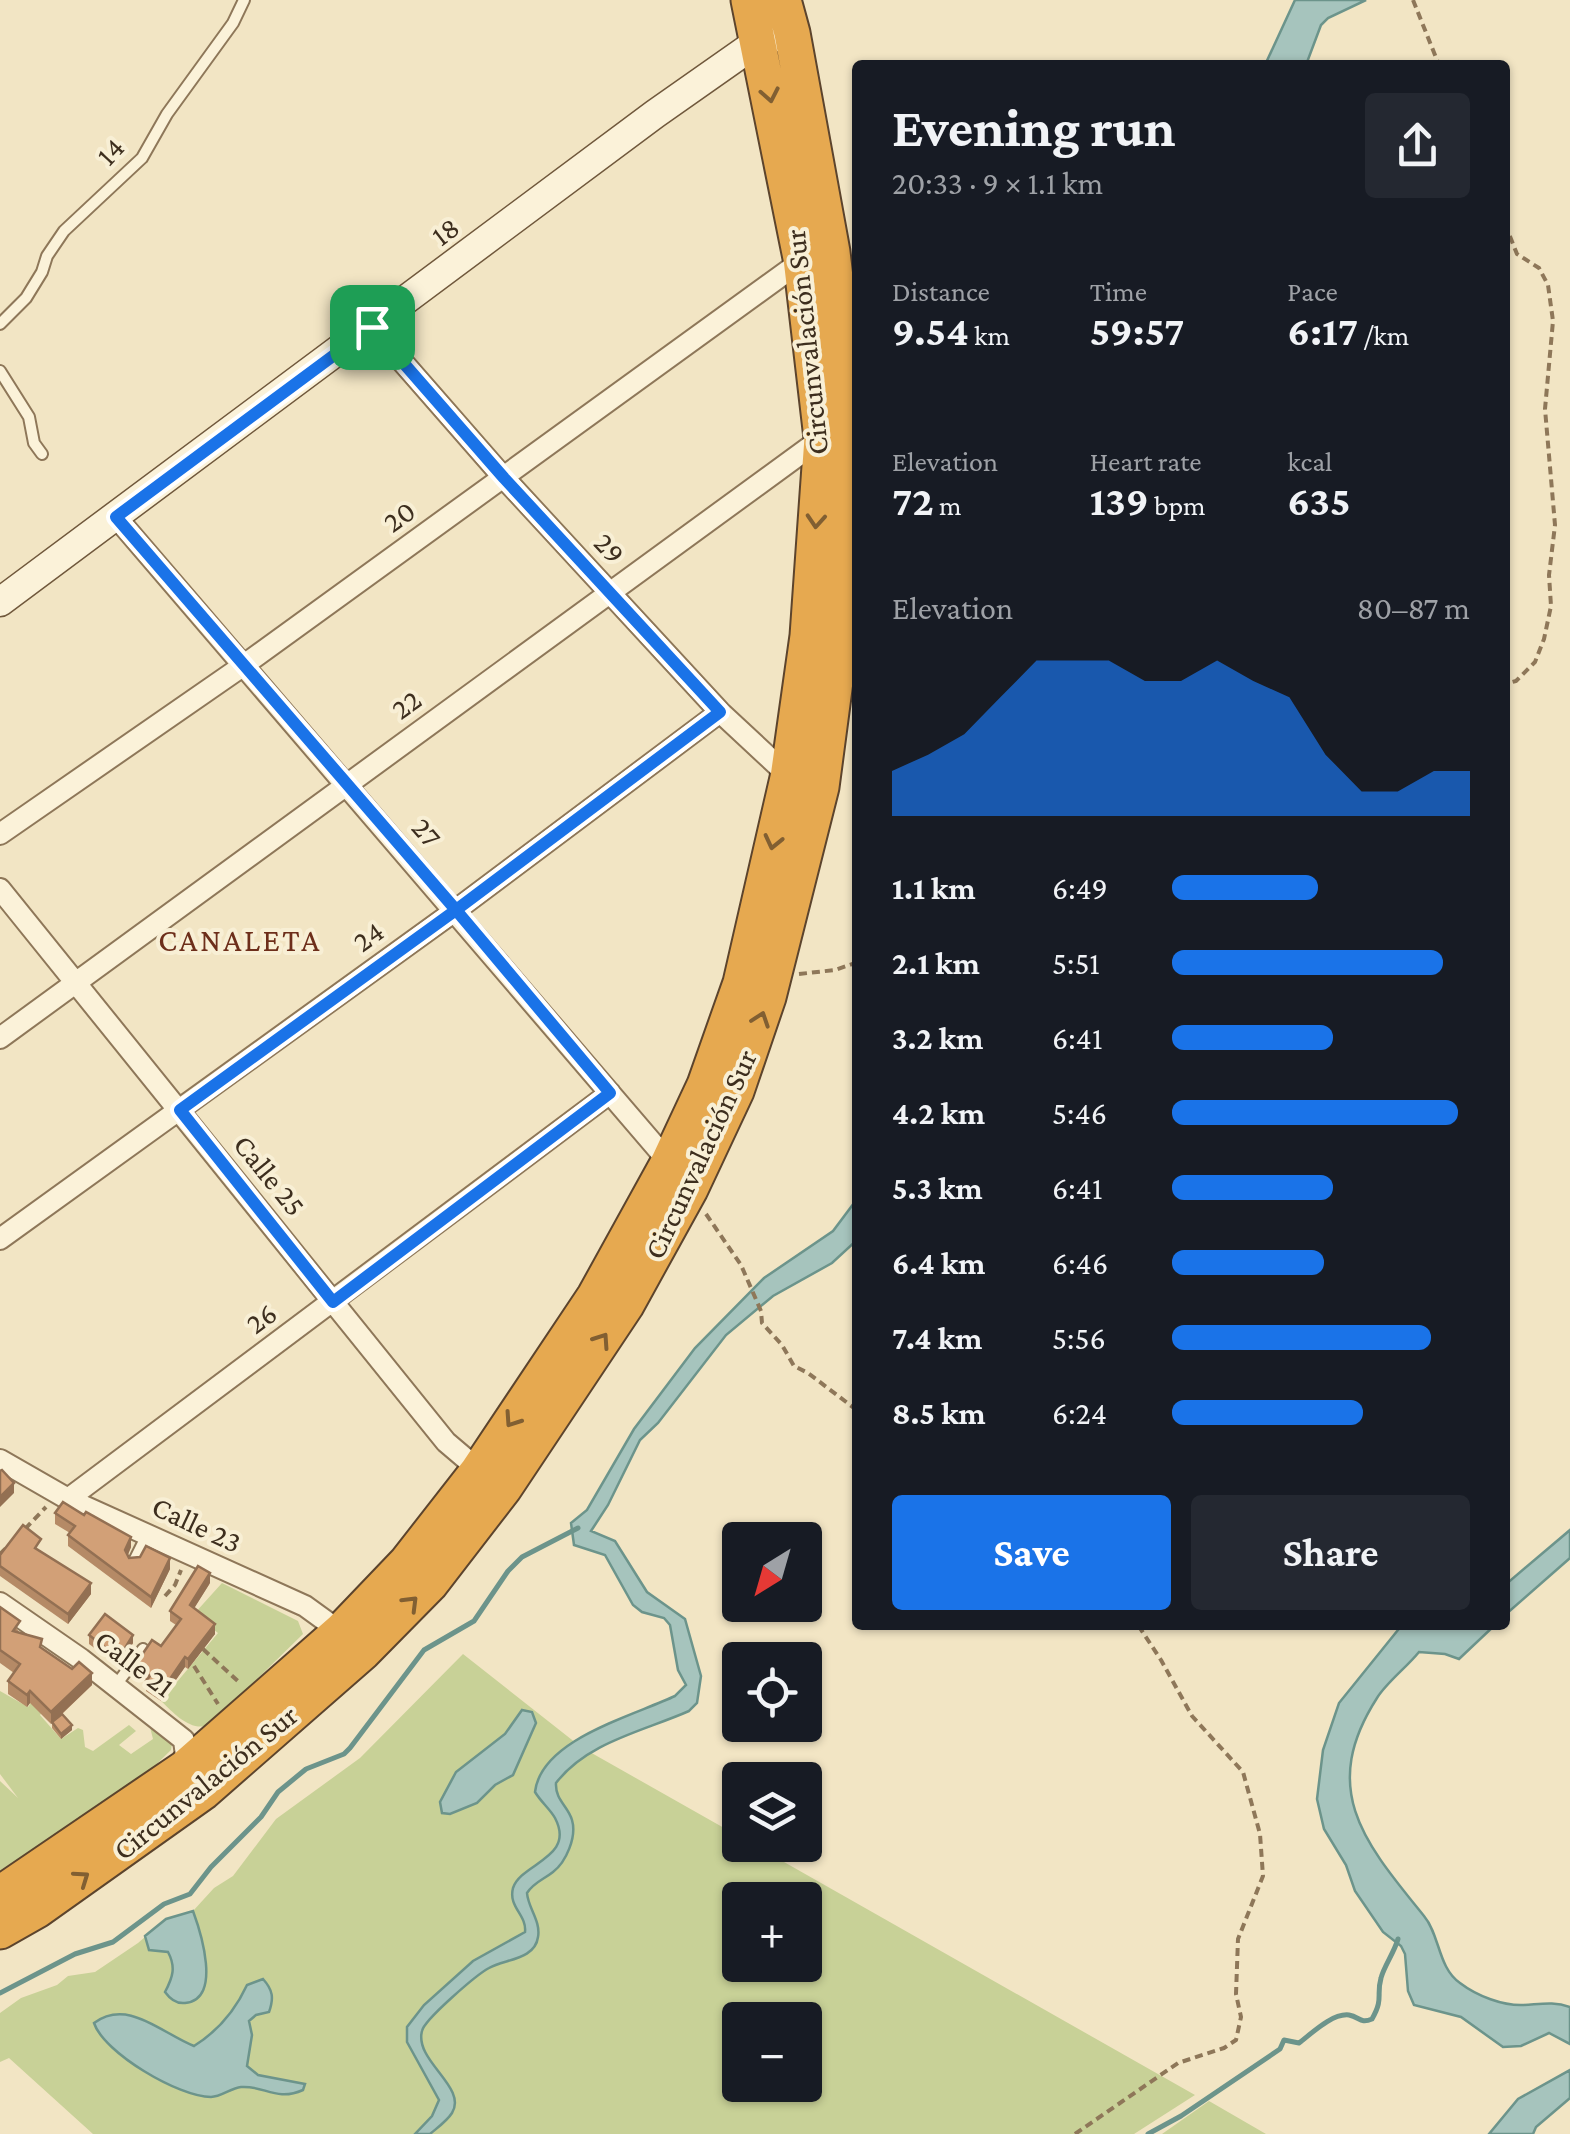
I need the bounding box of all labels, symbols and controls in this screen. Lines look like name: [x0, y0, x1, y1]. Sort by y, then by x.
one-way arrow: [758, 86, 779, 103]
button: share: [1365, 93, 1470, 198]
text: Evening run: [892, 97, 1176, 158]
street label: 14: [89, 130, 131, 172]
text: 20:33 · 9 × 1.1 km: [892, 165, 1103, 201]
street label: 18: [425, 210, 465, 252]
street label: Circunvalación Sur: [778, 227, 834, 457]
text: Distance: [892, 276, 990, 307]
text: Time: [1090, 276, 1147, 307]
text: Pace: [1287, 276, 1338, 307]
pin: [330, 285, 415, 370]
icon: arrive: [345, 300, 400, 355]
text: 9.54: [892, 307, 969, 354]
text: 59:57: [1090, 307, 1184, 354]
text: 6:17: [1287, 307, 1358, 354]
text: km: [969, 320, 1010, 351]
text: /km: [1358, 320, 1409, 351]
text: Elevation: [892, 446, 998, 477]
text: Heart rate: [1090, 446, 1202, 477]
text: kcal: [1287, 446, 1332, 477]
text: 72: [892, 477, 934, 524]
text: 139: [1090, 477, 1149, 524]
text: 635: [1287, 477, 1351, 524]
text: m: [934, 490, 962, 521]
text: bpm: [1149, 490, 1206, 521]
street label: 20: [377, 493, 421, 539]
one-way arrow: [806, 513, 827, 529]
street label: 29: [588, 526, 632, 570]
text: Elevation: [892, 590, 1013, 626]
text: 80–87 m: [1357, 590, 1470, 626]
street label: 22: [385, 682, 427, 726]
street label: 27: [405, 811, 449, 853]
one-way arrow: [764, 833, 785, 850]
text: 1.1 km: [892, 870, 975, 906]
text: 6:49: [1052, 870, 1108, 906]
street label: 24: [346, 914, 390, 958]
district label: CANALETA: [158, 922, 322, 958]
text: 2.1 km: [892, 945, 980, 981]
text: 5:51: [1052, 945, 1100, 981]
one-way arrow: [749, 1011, 770, 1028]
text: 3.2 km: [892, 1020, 983, 1056]
text: 6:41: [1052, 1020, 1103, 1056]
street label: Circunvalación Sur: [637, 1044, 763, 1264]
text: 4.2 km: [892, 1095, 985, 1131]
text: 5:46: [1052, 1095, 1107, 1131]
street label: Calle 25: [227, 1128, 313, 1222]
text: 5.3 km: [892, 1170, 983, 1206]
text: 6:41: [1052, 1170, 1103, 1206]
text: 6.4 km: [892, 1245, 985, 1281]
text: 6:46: [1052, 1245, 1108, 1281]
street label: 26: [239, 1296, 283, 1340]
text: 7.4 km: [892, 1320, 982, 1356]
text: 5:56: [1052, 1320, 1106, 1356]
one-way arrow: [590, 1333, 608, 1352]
text: 8.5 km: [892, 1395, 986, 1431]
text: 6:24: [1052, 1395, 1107, 1431]
one-way arrow: [506, 1409, 524, 1428]
street label: Calle 23: [147, 1489, 247, 1559]
button: Save: [892, 1495, 1171, 1610]
button: Share: [1191, 1495, 1470, 1610]
north arrow: [722, 1522, 822, 1622]
map controls: [722, 1522, 822, 2102]
one-way arrow: [400, 1597, 418, 1615]
street label: Calle 21: [89, 1623, 181, 1703]
button: locate: [722, 1642, 822, 1742]
street label: Circunvalación Sur: [106, 1698, 304, 1866]
button: layers: [722, 1762, 822, 1862]
one-way arrow: [71, 1872, 89, 1890]
button: +: [722, 1882, 822, 1982]
button: −: [722, 2002, 822, 2102]

